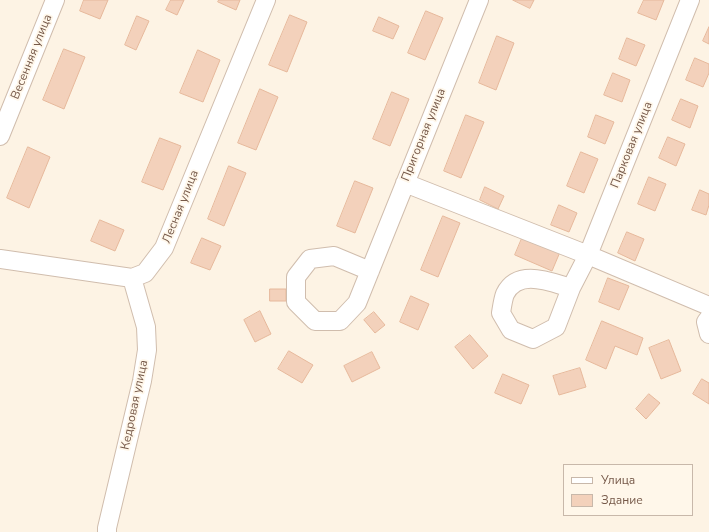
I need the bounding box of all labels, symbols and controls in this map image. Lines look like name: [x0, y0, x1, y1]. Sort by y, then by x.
street label: Весенняя улица: [8, 12, 56, 102]
street label: Пригорная улица: [399, 86, 449, 184]
street label: Парковая улица: [608, 100, 656, 190]
street label: Лесная улица: [160, 168, 202, 246]
street label: Кедровая улица: [118, 359, 152, 451]
legend: [563, 464, 693, 516]
text: Улица: [601, 472, 635, 488]
text: Здание: [601, 492, 643, 508]

